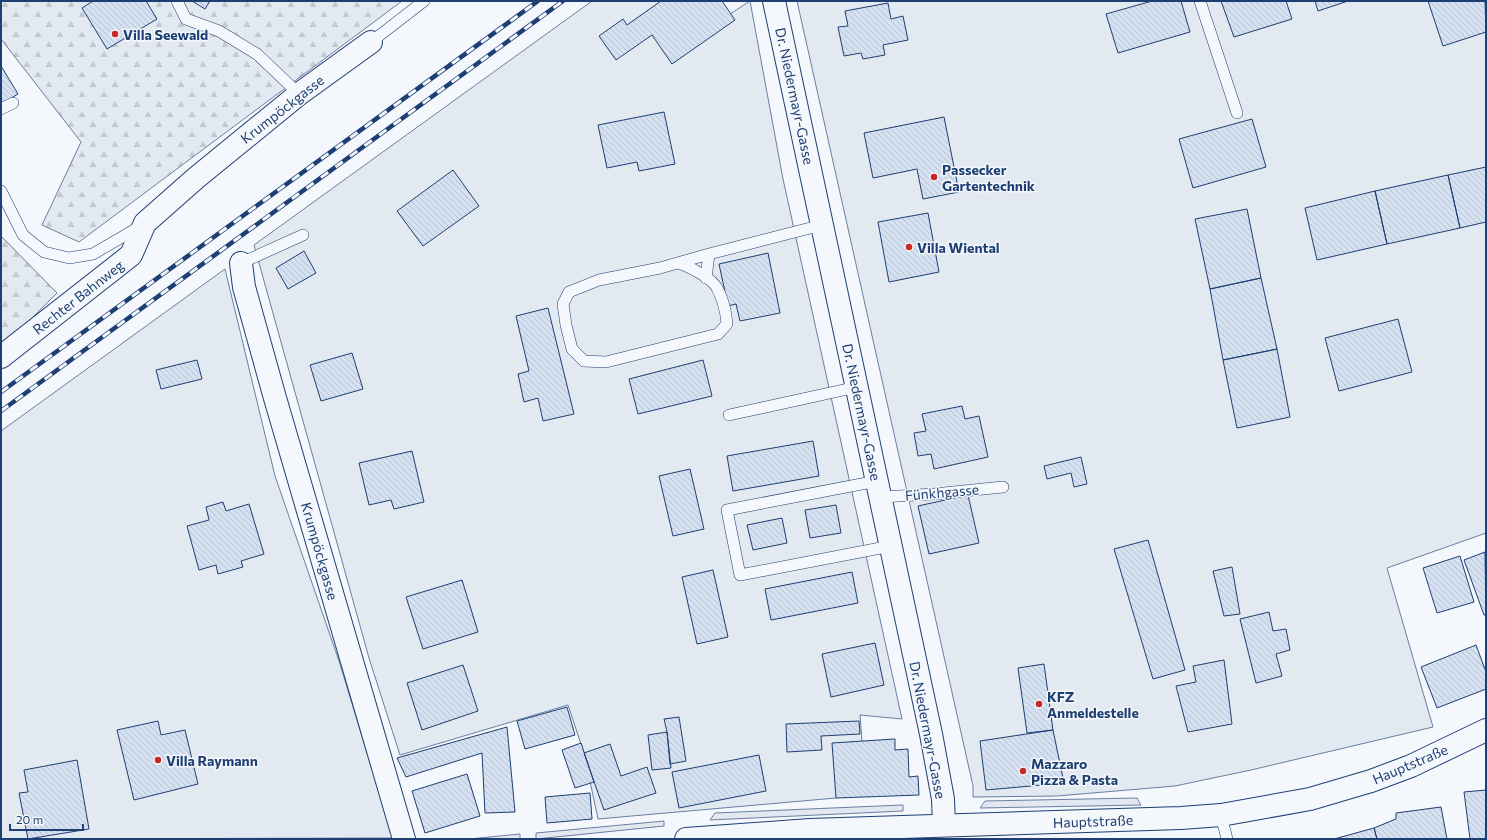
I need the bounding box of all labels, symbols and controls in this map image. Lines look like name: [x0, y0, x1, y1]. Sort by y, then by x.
place label: Villa Seewald: [123, 26, 208, 43]
street label: Dr. Niedermayr-Gasse: [772, 26, 818, 166]
marker: Villa Seewald: [110, 29, 120, 39]
street label: Krumpöckgasse: [237, 71, 327, 147]
place label: Passecker Gartentechnik: [942, 161, 1035, 194]
marker: Passecker Gartentechnik: [929, 172, 939, 182]
place label: Villa Wiental: [917, 239, 1000, 256]
marker: Villa Wiental: [904, 242, 914, 252]
street label: Rechter Bahnweg: [29, 256, 127, 338]
street label: Dr. Niedermayr-Gasse: [839, 342, 885, 482]
street label: Fünkhgasse: [904, 480, 980, 504]
street label: Krumpöckgasse: [298, 500, 342, 602]
street label: Dr. Niedermayr-Gasse: [906, 660, 950, 800]
place label: KFZ Anmeldestelle: [1047, 688, 1139, 721]
marker: KFZ Anmeldestelle: [1034, 699, 1044, 709]
street label: Hauptstraße: [1370, 740, 1450, 788]
place label: Villa Raymann: [166, 752, 258, 769]
marker: Villa Raymann: [153, 755, 163, 765]
place label: Mazzaro Pizza & Pasta: [1031, 755, 1118, 788]
marker: Mazzaro Pizza & Pasta: [1018, 766, 1028, 776]
scale bar: [10, 806, 83, 832]
street label: Hauptstraße: [1053, 811, 1133, 831]
text: 20 m: [16, 812, 43, 826]

